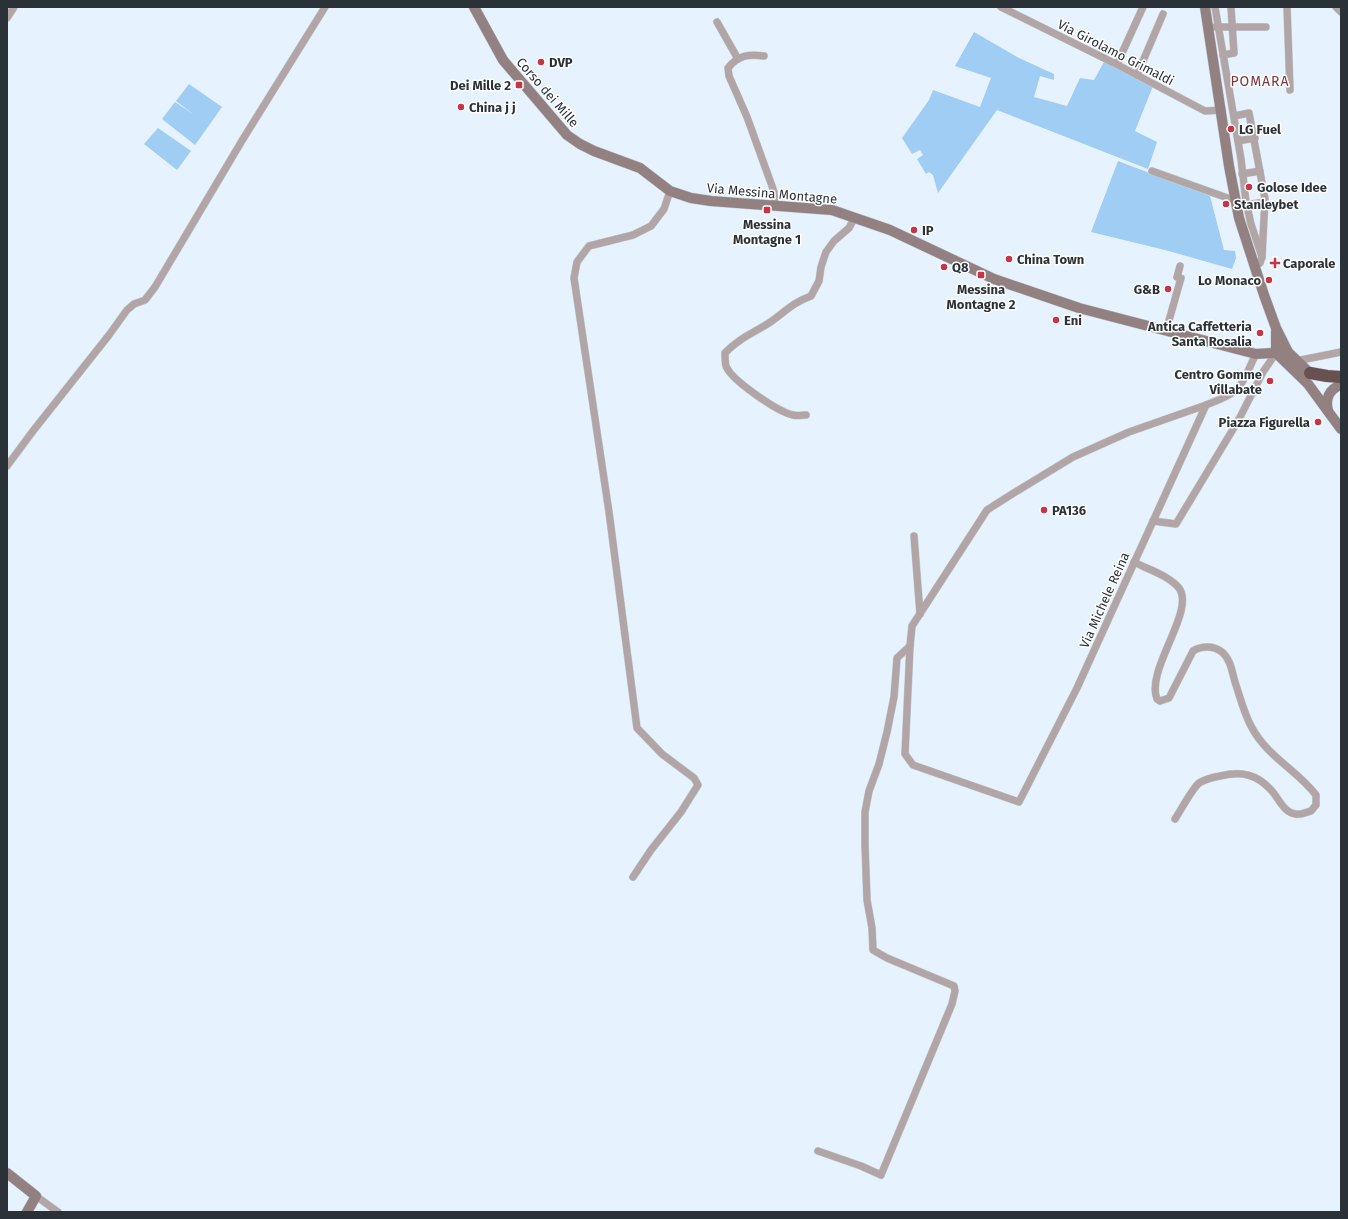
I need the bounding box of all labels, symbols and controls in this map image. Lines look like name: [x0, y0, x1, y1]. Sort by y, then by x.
street label: Via Girolamo Grimaldi: [1055, 17, 1176, 88]
street label: Corso dei Mille: [513, 55, 582, 130]
place label: DVP: [549, 55, 573, 70]
marker: DVP: [536, 57, 546, 67]
district label: POMARA: [1230, 73, 1290, 90]
place label: Dei Mille 2: [450, 78, 511, 93]
marker: Dei Mille 2: [514, 80, 524, 90]
place label: China j j: [469, 100, 516, 115]
marker: China j j: [456, 102, 466, 112]
place label: LG Fuel: [1239, 122, 1281, 137]
marker: LG Fuel: [1226, 124, 1236, 134]
street label: Via Messina Montagne: [706, 180, 838, 207]
place label: Golose Idee: [1257, 180, 1327, 195]
marker: Golose Idee: [1244, 182, 1254, 192]
place label: Stanleybet: [1234, 197, 1299, 212]
marker: Stanleybet: [1221, 199, 1231, 209]
marker: Messina Montagne 1: [762, 205, 772, 215]
place label: Messina Montagne 1: [733, 217, 801, 247]
place label: IP: [922, 223, 934, 238]
marker: IP: [909, 225, 919, 235]
place label: China Town: [1017, 252, 1084, 267]
marker: China Town: [1004, 254, 1014, 264]
place label: Caporale: [1283, 256, 1336, 271]
marker: Caporale: [1270, 258, 1280, 268]
place label: Q8: [952, 260, 969, 275]
marker: Q8: [939, 262, 949, 272]
marker: Messina Montagne 2: [976, 270, 986, 280]
place label: Lo Monaco: [1198, 273, 1261, 288]
marker: Lo Monaco: [1264, 275, 1274, 285]
place label: Messina Montagne 2: [947, 282, 1016, 312]
place label: G&B: [1134, 282, 1160, 297]
marker: G&B: [1163, 284, 1173, 294]
place label: Eni: [1064, 313, 1082, 328]
marker: Eni: [1051, 315, 1061, 325]
place label: Antica Caffetteria Santa Rosalia: [1147, 319, 1252, 349]
marker: Antica Caffetteria Santa Rosalia: [1255, 328, 1265, 338]
place label: Centro Gomme Villabate: [1174, 367, 1262, 397]
marker: Centro Gomme Villabate: [1265, 376, 1275, 386]
place label: Piazza Figurella: [1219, 415, 1310, 430]
marker: Piazza Figurella: [1313, 417, 1323, 427]
place label: PA136: [1052, 503, 1086, 518]
marker: PA136: [1039, 505, 1049, 515]
street label: Via Michele Reina: [1077, 550, 1132, 651]

